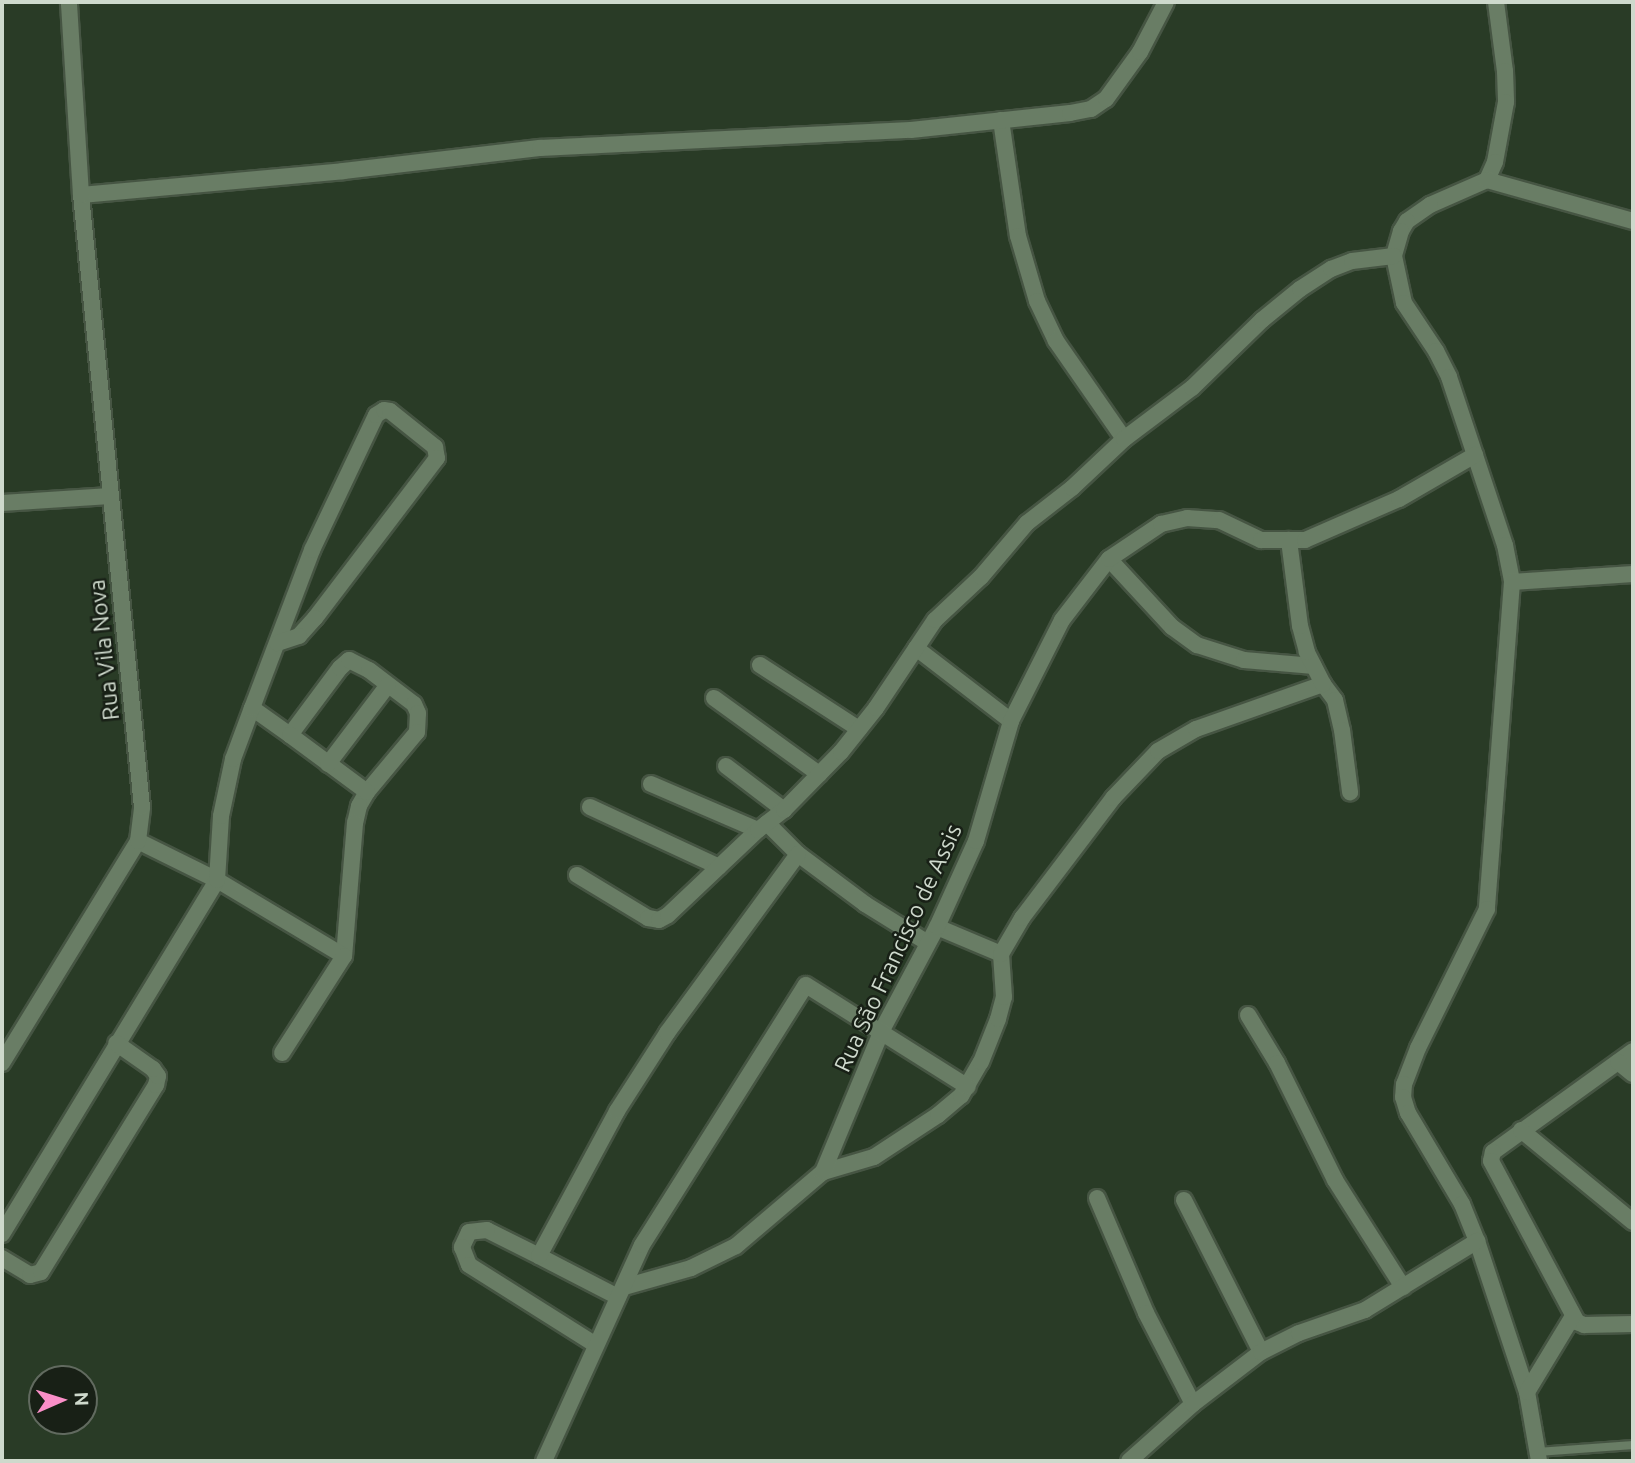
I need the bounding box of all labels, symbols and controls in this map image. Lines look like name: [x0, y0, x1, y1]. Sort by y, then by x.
street label: Rua Vila Nova: [83, 578, 125, 722]
street label: Rua São Francisco de Assis: [828, 820, 968, 1076]
north arrow: [28, 1365, 98, 1435]
text: N: [71, 1391, 93, 1407]

